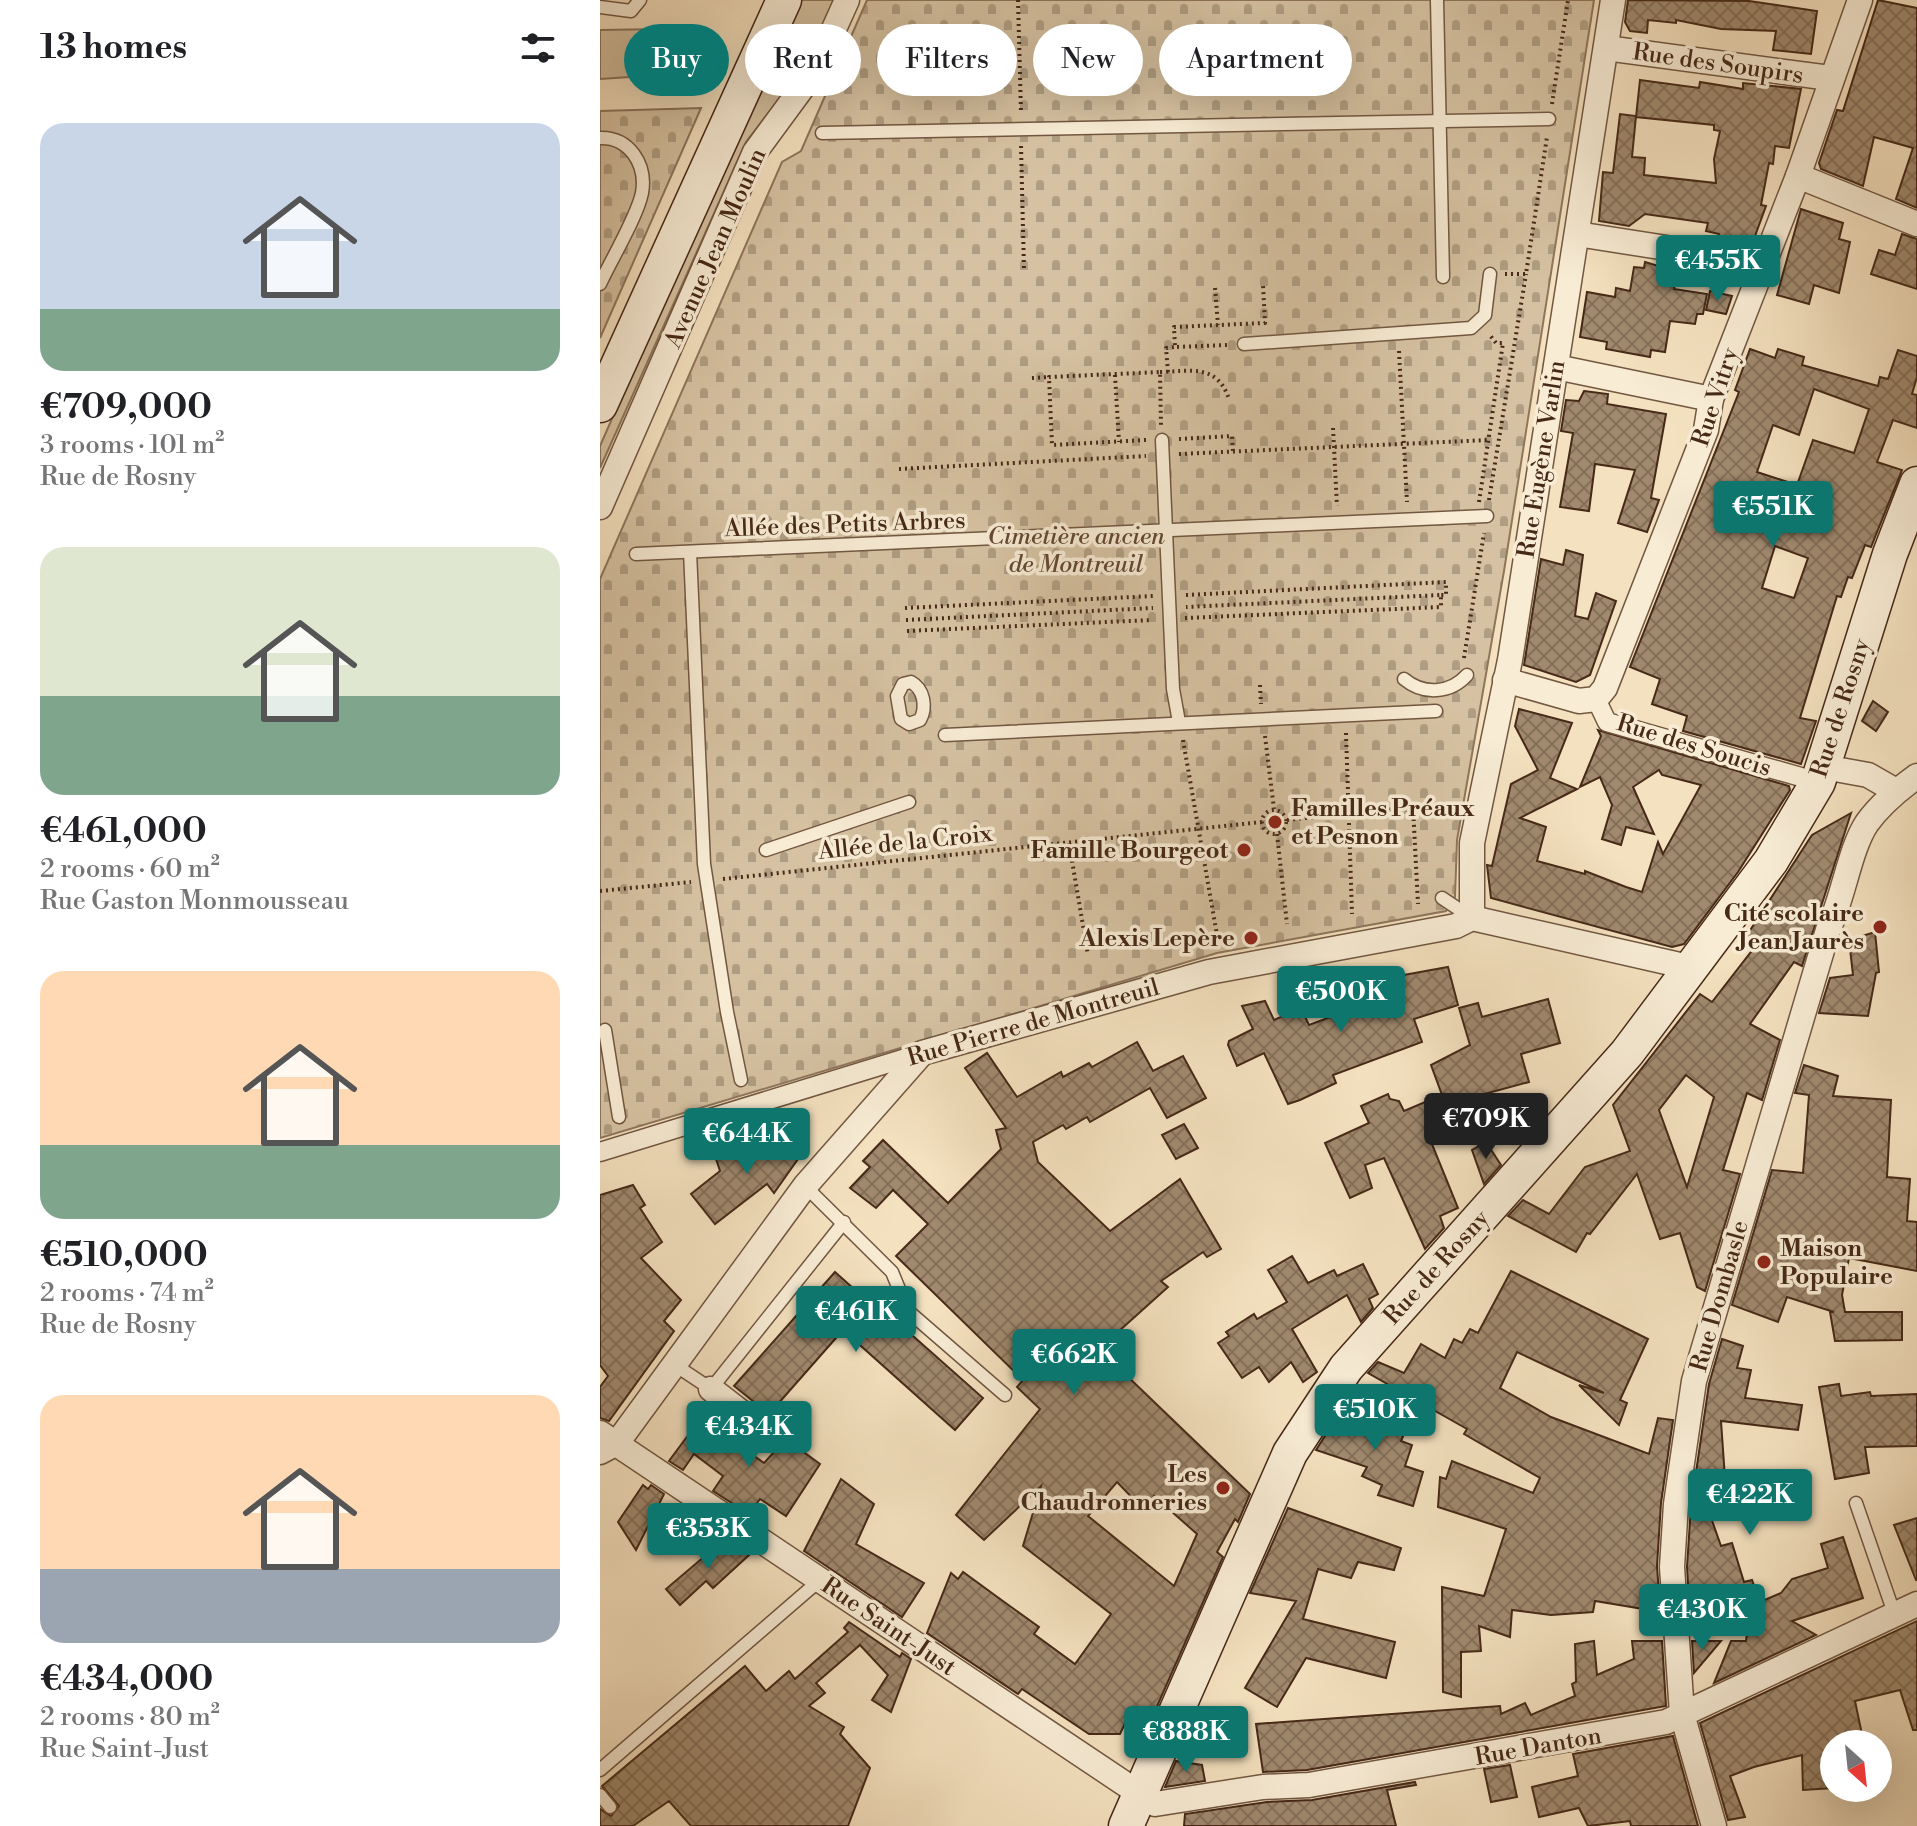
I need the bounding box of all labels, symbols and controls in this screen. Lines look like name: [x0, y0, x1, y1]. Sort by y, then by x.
chip: Buy: [624, 24, 729, 96]
chip: Rent: [745, 24, 861, 96]
chip: Filters: [877, 24, 1017, 96]
chip: New: [1033, 24, 1143, 96]
chip: Apartment: [1159, 24, 1352, 96]
icon: filters: [516, 26, 560, 70]
text: 13 homes: [40, 27, 187, 69]
street label: Rue des Soupirs: [1631, 37, 1805, 91]
street label: Avenue Jean Moulin: [658, 144, 773, 354]
icon: home: [228, 175, 372, 319]
pin: €455K: [1662, 235, 1774, 303]
text: €455K: [1674, 245, 1762, 277]
street label: Rue Vitry: [1686, 344, 1746, 451]
street label: Rue Eugène Varlin: [1512, 358, 1572, 560]
text: €709,000: [40, 387, 212, 429]
text: 3 rooms · 101 m²: [40, 429, 224, 461]
text: Rue de Rosny: [40, 461, 196, 493]
pin: €551K: [1717, 481, 1829, 549]
text: €551K: [1732, 491, 1814, 523]
street label: Allée des Petits Arbres: [723, 506, 966, 544]
park label: Cimetière ancien de Montreuil: [987, 522, 1165, 580]
icon: home: [228, 599, 372, 743]
street label: Rue de Rosny: [1804, 635, 1878, 782]
street label: Rue des Soucis: [1613, 708, 1775, 784]
place label: Familles Préaux et Pesnon: [1291, 794, 1475, 852]
text: €461,000: [40, 811, 207, 853]
marker: Familles Préaux et Pesnon: [1266, 813, 1284, 831]
street label: Allée de la Croix: [816, 819, 994, 867]
place label: Famille Bourgeot: [1030, 836, 1229, 866]
marker: Famille Bourgeot: [1235, 841, 1253, 859]
text: 2 rooms · 60 m²: [40, 853, 220, 885]
text: Rue Gaston Monmousseau: [40, 885, 349, 917]
place label: Cité scolaire Jean Jaurès: [1724, 899, 1864, 957]
marker: Cité scolaire Jean Jaurès: [1871, 918, 1889, 936]
place label: Alexis Lepère: [1078, 924, 1235, 954]
marker: Alexis Lepère: [1242, 929, 1260, 947]
pin: €500K: [1285, 966, 1397, 1034]
street label: Rue Pierre de Montreuil: [904, 973, 1163, 1073]
text: €500K: [1295, 976, 1387, 1008]
icon: home: [228, 1023, 372, 1167]
pin: €709K: [1430, 1093, 1542, 1161]
text: €709K: [1442, 1103, 1530, 1135]
pin: €644K: [691, 1108, 803, 1176]
text: €644K: [702, 1118, 792, 1150]
street label: Rue de Rosny: [1377, 1204, 1496, 1331]
street label: Rue Dombasle: [1684, 1217, 1756, 1375]
place label: Maison Populaire: [1780, 1234, 1893, 1292]
text: €510,000: [40, 1235, 208, 1277]
marker: Maison Populaire: [1755, 1253, 1773, 1271]
text: 2 rooms · 74 m²: [40, 1277, 214, 1309]
pin: €461K: [800, 1286, 912, 1354]
text: €461K: [814, 1296, 898, 1328]
text: Rue de Rosny: [40, 1309, 196, 1341]
pin: €662K: [1018, 1329, 1130, 1397]
text: €662K: [1030, 1339, 1118, 1371]
pin: €510K: [1319, 1384, 1431, 1452]
text: €510K: [1333, 1394, 1417, 1426]
pin: €434K: [693, 1401, 805, 1469]
text: €434K: [705, 1411, 793, 1443]
icon: home: [228, 1447, 372, 1591]
place label: Les Chaudronneries: [1020, 1460, 1207, 1518]
pin: €422K: [1694, 1469, 1806, 1537]
marker: Les Chaudronneries: [1214, 1479, 1232, 1497]
text: €422K: [1706, 1479, 1794, 1511]
pin: €353K: [652, 1503, 764, 1571]
text: €353K: [665, 1513, 751, 1545]
street label: Rue Saint-Just: [815, 1571, 962, 1683]
pin: €430K: [1646, 1584, 1758, 1652]
text: €430K: [1657, 1594, 1747, 1626]
text: €434,000: [40, 1659, 213, 1701]
text: 2 rooms · 80 m²: [40, 1701, 220, 1733]
pin: €888K: [1130, 1706, 1242, 1774]
text: €888K: [1142, 1716, 1230, 1748]
street label: Rue Danton: [1472, 1721, 1604, 1773]
north arrow: [1820, 1730, 1892, 1802]
map controls: [1820, 1730, 1892, 1802]
text: Rue Saint-Just: [40, 1733, 209, 1765]

